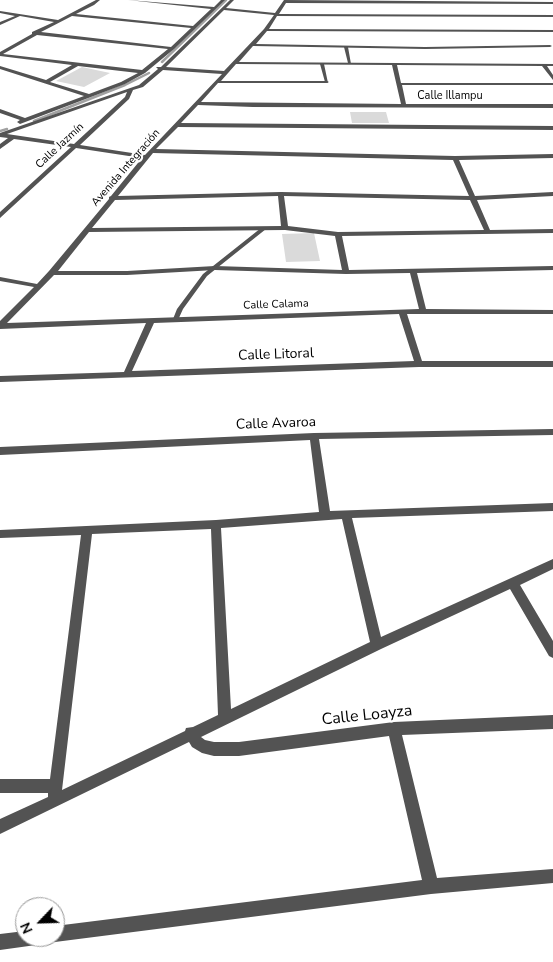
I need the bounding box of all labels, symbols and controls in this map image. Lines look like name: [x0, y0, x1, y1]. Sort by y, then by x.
street label: Calle Illampu: [417, 89, 483, 103]
street label: Calle Jazmín: [33, 120, 87, 172]
street label: Avenida Integración: [89, 127, 163, 209]
street label: Calle Calama: [243, 297, 309, 313]
street label: Calle Litoral: [238, 345, 314, 365]
street label: Calle Avaroa: [236, 414, 316, 434]
street label: Calle Loayza: [321, 702, 413, 730]
north arrow: [15, 897, 65, 947]
text: N: [16, 919, 38, 937]

